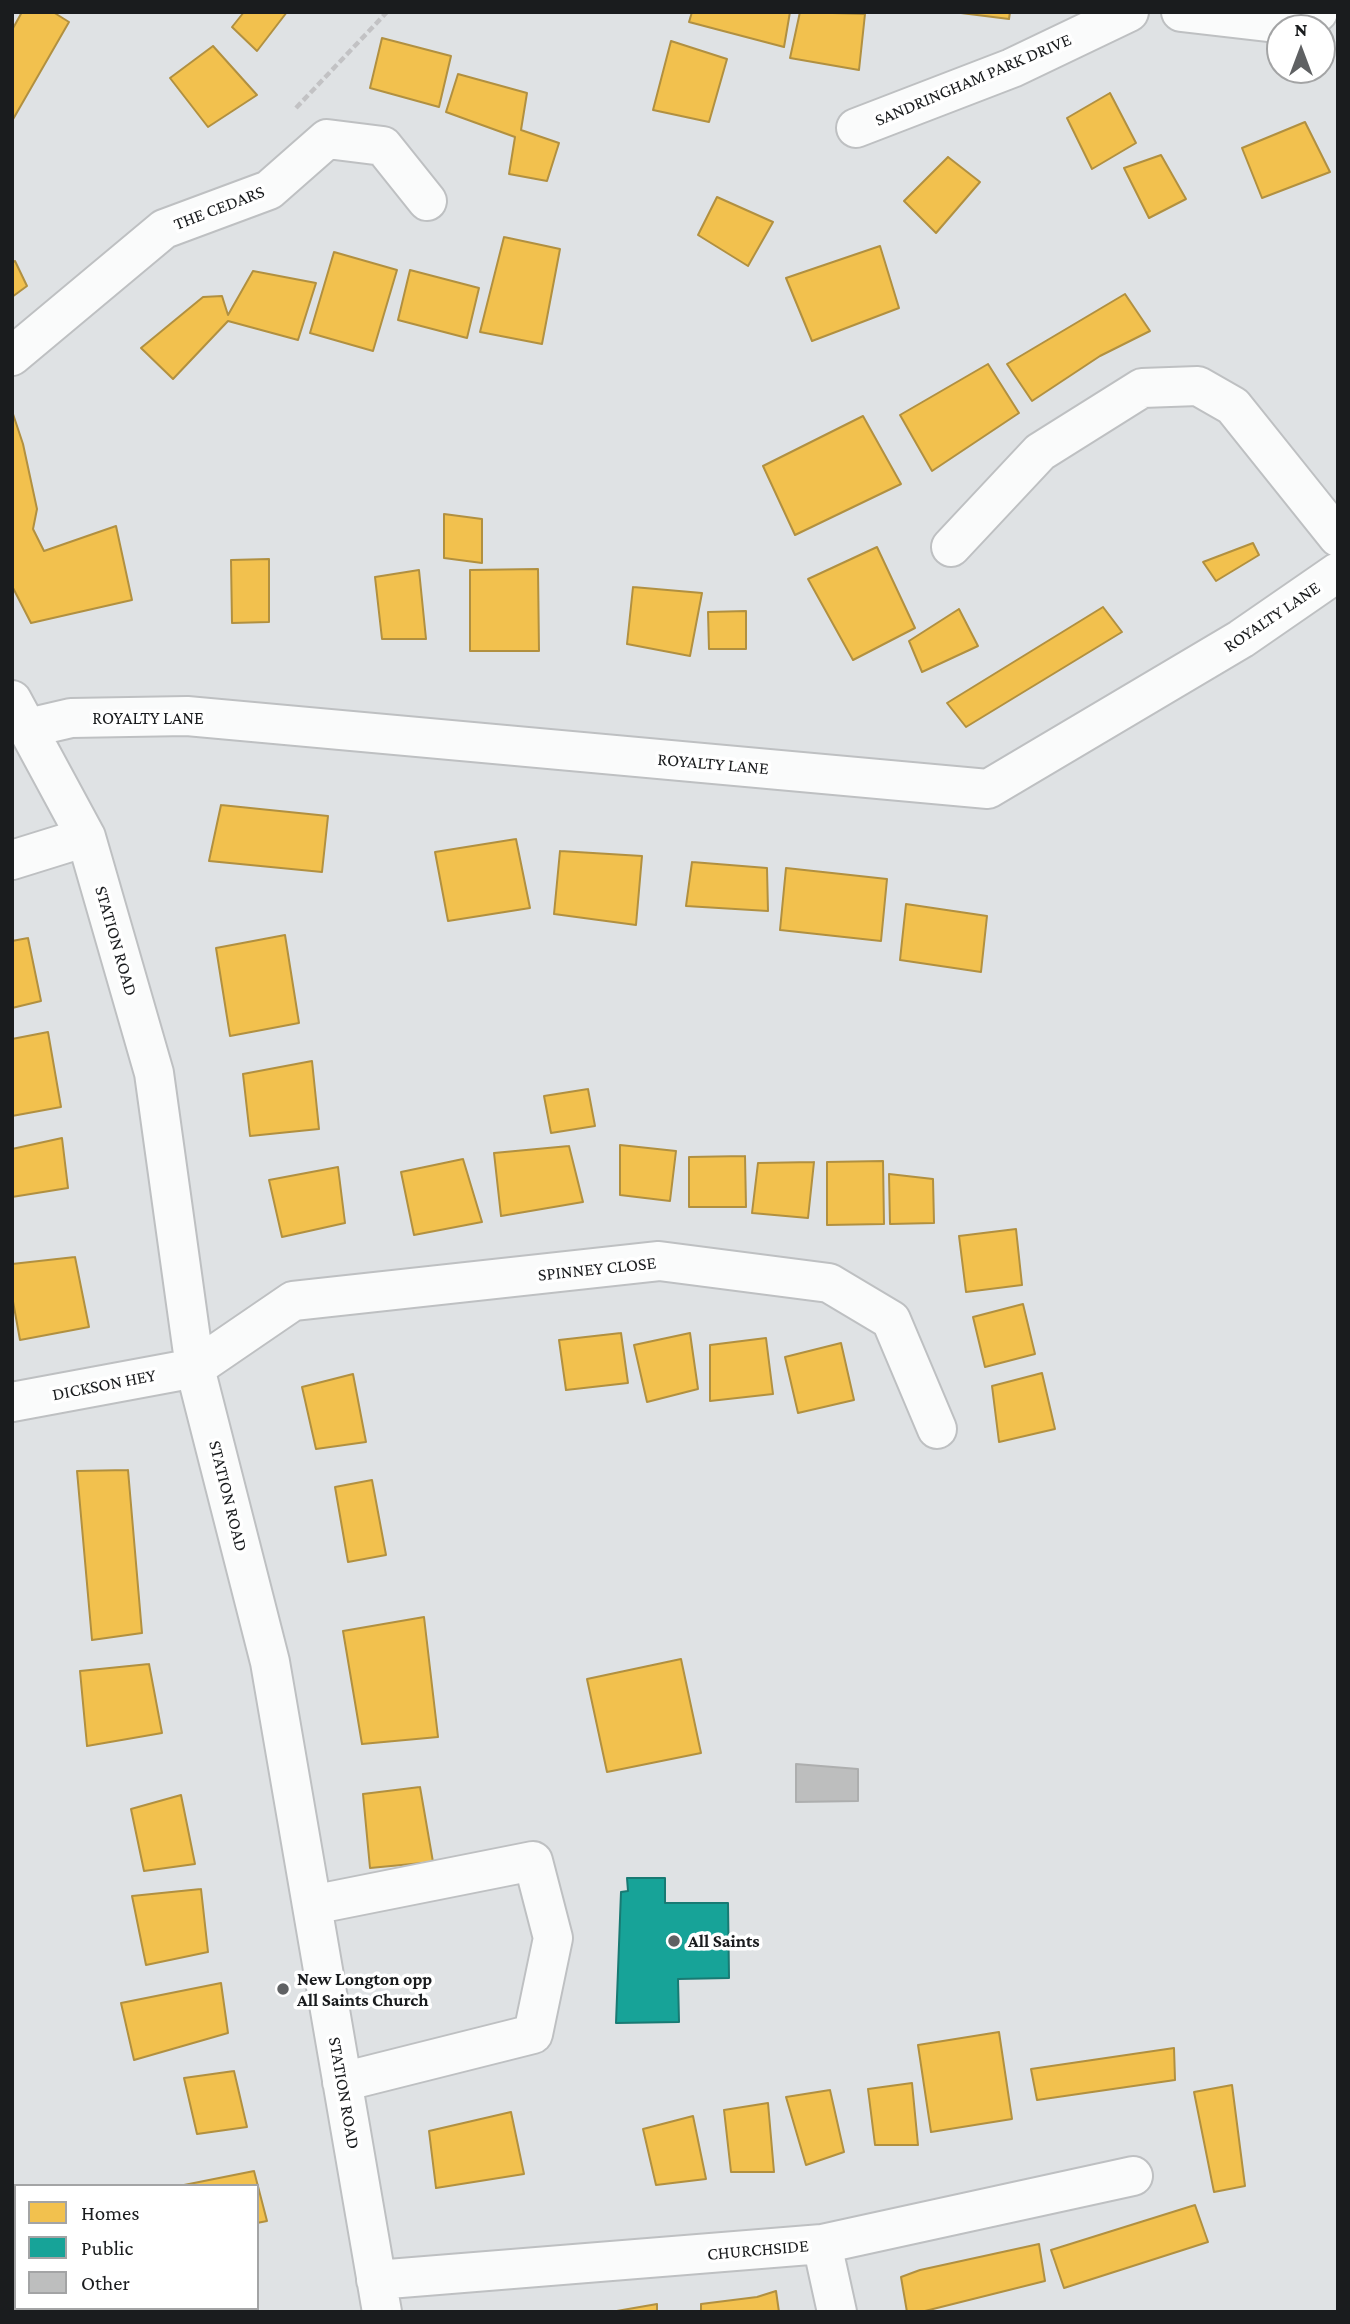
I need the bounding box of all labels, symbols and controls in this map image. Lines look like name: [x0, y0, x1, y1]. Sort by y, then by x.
north arrow: [1266, 14, 1336, 84]
text: N: [1295, 19, 1307, 40]
street label: SANDRINGHAM PARK DRIVE: [872, 29, 1074, 131]
street label: THE CEDARS: [171, 181, 267, 235]
street label: ROYALTY LANE: [1220, 577, 1324, 657]
street label: ROYALTY LANE: [92, 707, 204, 729]
street label: ROYALTY LANE: [656, 748, 770, 780]
street label: STATION ROAD: [90, 883, 142, 999]
street label: SPINNEY CLOSE: [537, 1252, 657, 1286]
street label: DICKSON HEY: [50, 1364, 158, 1406]
street label: STATION ROAD: [204, 1438, 252, 1554]
place label: All Saints: [688, 1930, 760, 1952]
marker: All Saints: [666, 1933, 682, 1949]
place label: New Longton opp All Saints Church: [297, 1968, 432, 2010]
marker: New Longton opp All Saints Church: [275, 1981, 291, 1997]
street label: STATION ROAD: [323, 2035, 365, 2151]
legend: [14, 2184, 259, 2310]
text: Homes: [81, 2201, 140, 2225]
street label: CHURCHSIDE: [706, 2235, 810, 2265]
text: Public: [81, 2236, 133, 2260]
text: Other: [81, 2271, 130, 2295]

